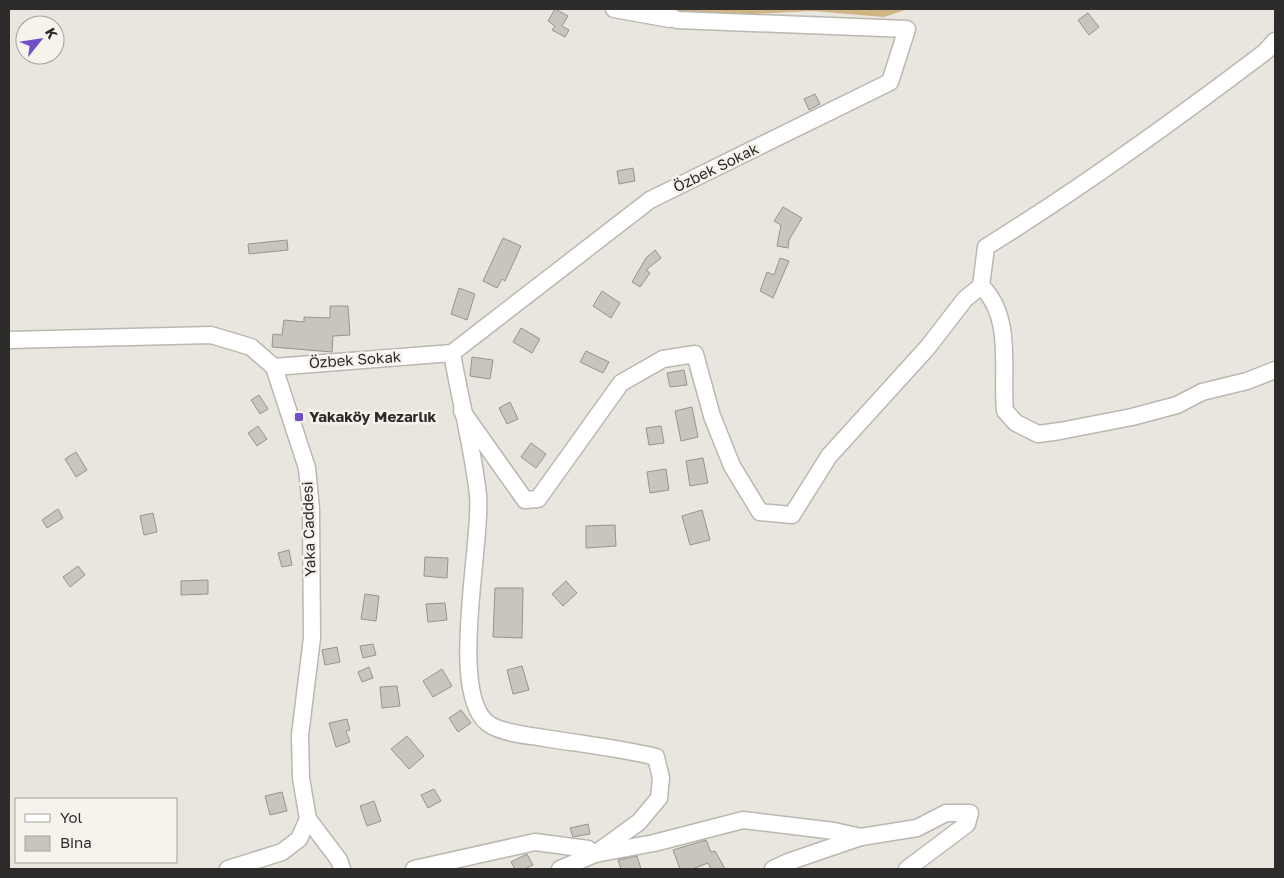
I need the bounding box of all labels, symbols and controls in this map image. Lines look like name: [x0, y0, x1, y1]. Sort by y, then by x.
north arrow: [15, 15, 65, 65]
text: K: [42, 25, 62, 42]
street label: Özbek Sokak: [670, 138, 762, 195]
street label: Özbek Sokak: [308, 347, 402, 371]
place label: Yakaköy Mezarlık: [309, 407, 437, 425]
marker: Yakaköy Mezarlık: [293, 411, 305, 423]
street label: Yaka Caddesi: [297, 481, 319, 577]
legend: [15, 798, 178, 863]
text: Yol: [60, 808, 82, 826]
text: Bina: [60, 833, 92, 851]

